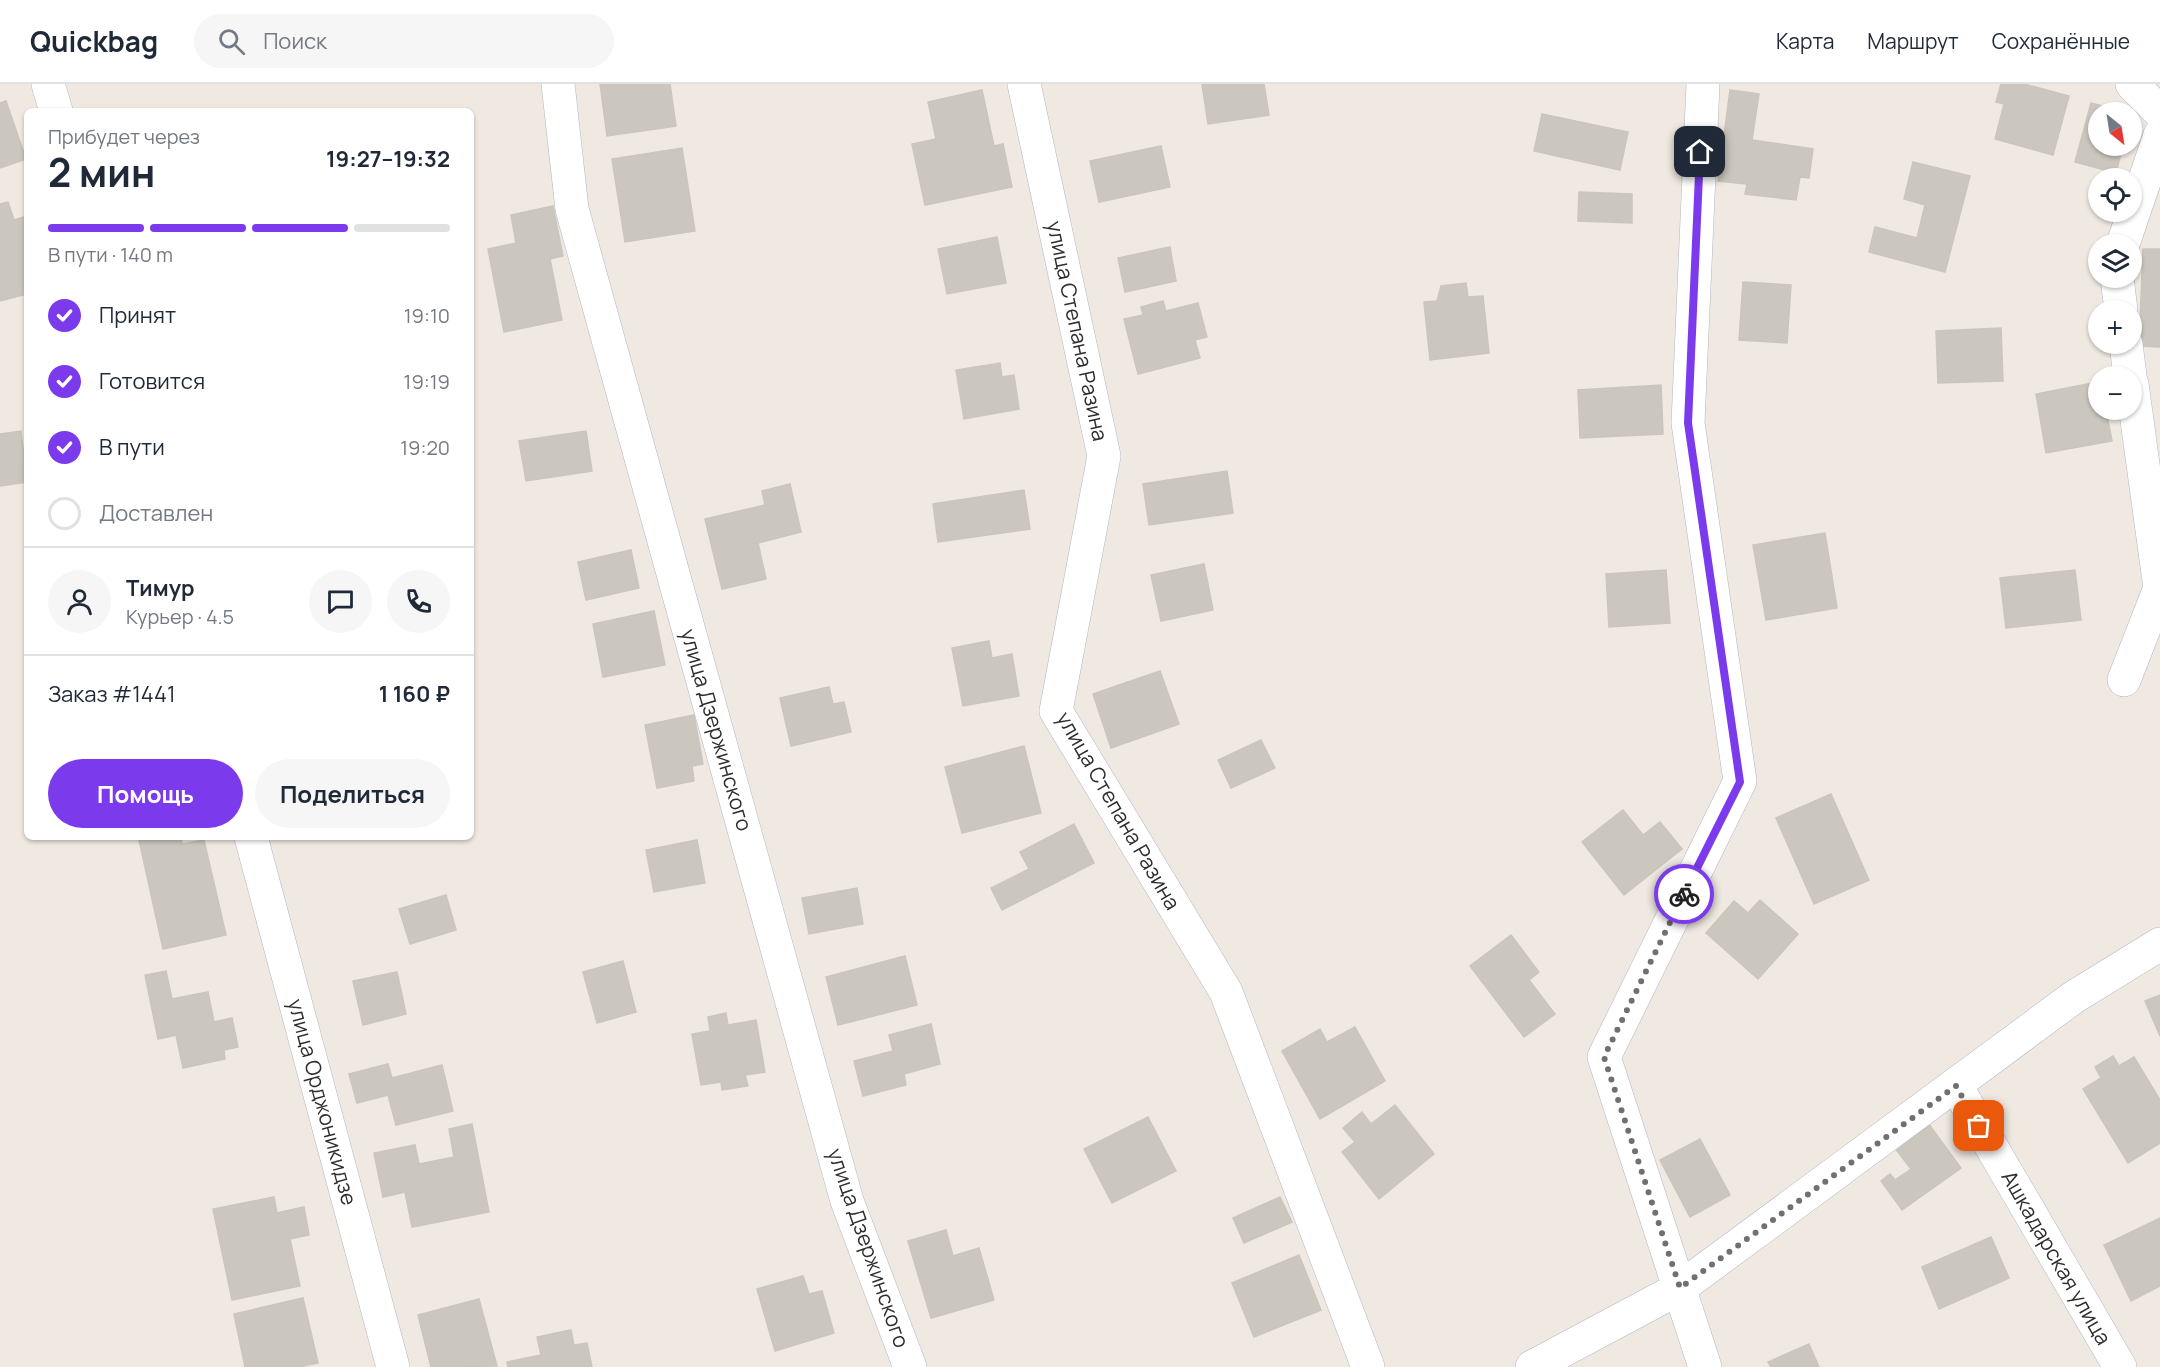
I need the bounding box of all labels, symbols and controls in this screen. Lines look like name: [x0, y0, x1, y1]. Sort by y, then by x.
search box: [194, 14, 614, 68]
text: Quickbag: [30, 22, 158, 60]
icon: search: [215, 25, 248, 58]
text: Поиск: [263, 26, 327, 56]
text: Карта: [1776, 27, 1834, 55]
text: Маршрут: [1867, 27, 1959, 55]
text: Сохранённые: [1992, 27, 2130, 55]
north arrow: [2088, 102, 2142, 156]
map controls: [2088, 102, 2142, 420]
text: Прибудет через: [48, 123, 200, 150]
pin: [1674, 126, 1725, 177]
icon: home: [1683, 135, 1716, 168]
text: 19:27–19:32: [326, 144, 450, 174]
text: 2 мин: [48, 145, 155, 199]
button: locate: [2088, 168, 2142, 222]
street label: улица Степана Разина: [1041, 218, 1115, 443]
button: layers: [2088, 234, 2142, 288]
text: В пути · 140 m: [48, 241, 173, 268]
icon: check: [48, 299, 81, 332]
text: Принят: [99, 300, 176, 330]
button: +: [2088, 300, 2142, 354]
text: 19:10: [404, 302, 450, 329]
icon: check: [48, 365, 81, 398]
text: Готовится: [99, 366, 205, 396]
button: −: [2088, 366, 2142, 420]
text: 19:19: [404, 368, 450, 395]
icon: check: [48, 431, 81, 464]
text: В пути: [99, 432, 165, 462]
text: 19:20: [400, 434, 450, 461]
text: Доставлен: [99, 498, 213, 528]
button: person: [48, 570, 111, 633]
button: chat: [309, 570, 372, 633]
button: phone: [387, 570, 450, 633]
text: Тимур: [126, 573, 195, 603]
text: Курьер · 4.5: [126, 603, 234, 630]
street label: улица Дзержинского: [675, 625, 759, 834]
text: Заказ #1441: [48, 679, 176, 709]
text: 1 160 ₽: [379, 679, 450, 709]
street label: улица Степана Разина: [1051, 706, 1187, 915]
button: Помощь: [48, 759, 243, 828]
button: Поделиться: [255, 759, 450, 828]
courier: [1654, 864, 1714, 924]
icon: bike: [1668, 878, 1701, 911]
street label: улица Орджоникидзе: [282, 995, 364, 1208]
pin: [1953, 1100, 2004, 1151]
icon: bag: [1962, 1109, 1995, 1142]
street label: улица Дзержинского: [822, 1144, 916, 1351]
street label: Ашкадарская улица: [1996, 1165, 2118, 1350]

